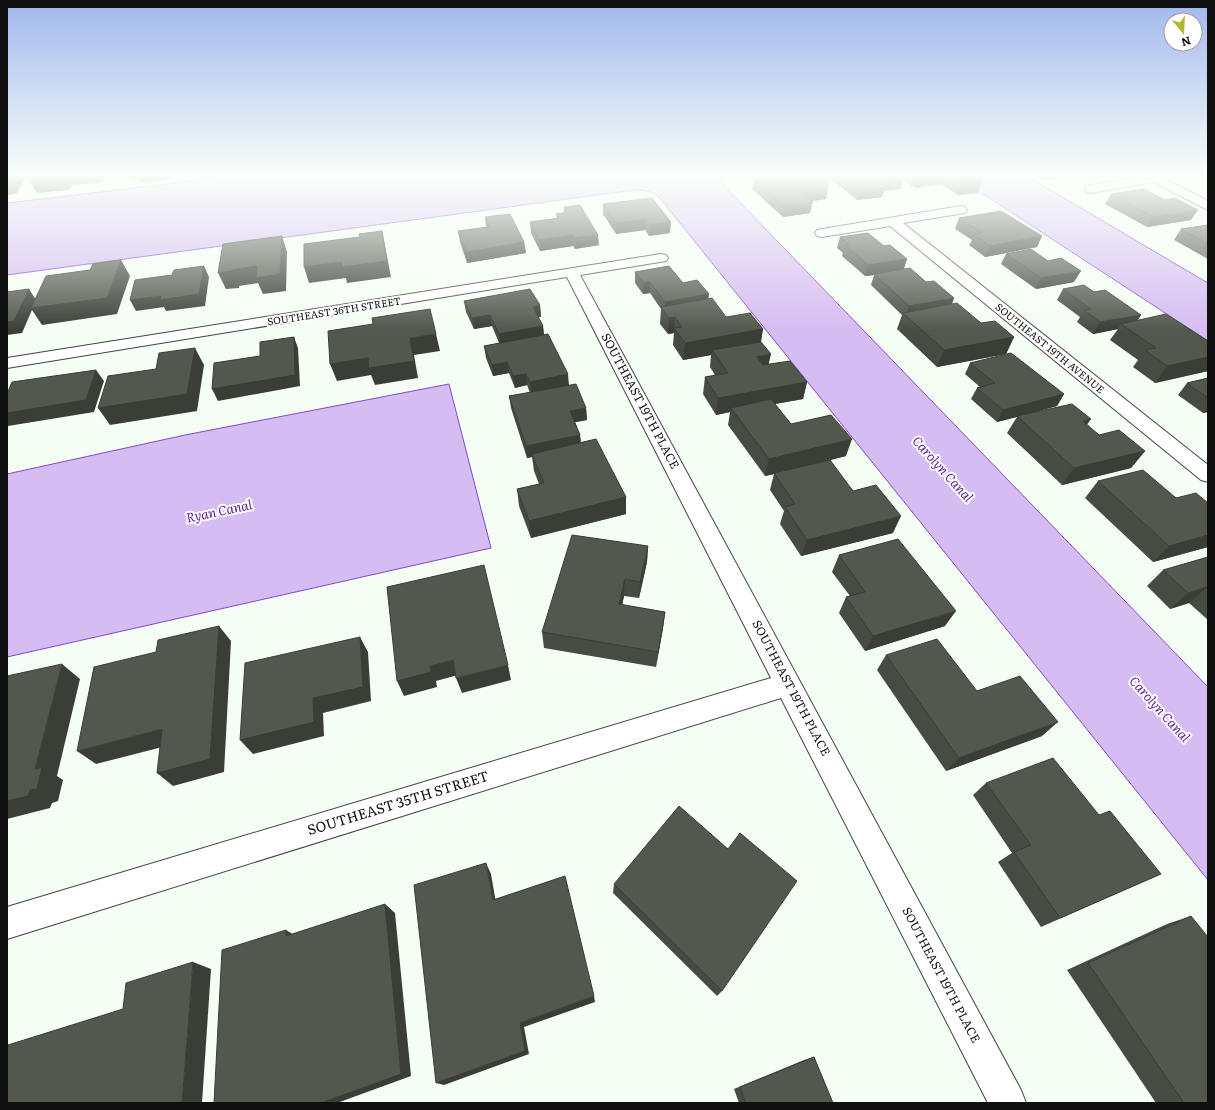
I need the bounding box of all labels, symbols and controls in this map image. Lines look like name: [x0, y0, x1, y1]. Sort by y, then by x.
north arrow: [1163, 12, 1203, 52]
text: N: [1180, 33, 1193, 51]
street label: SOUTHEAST 36TH STREET: [266, 293, 402, 328]
street label: SOUTHEAST 19TH AVENUE: [993, 299, 1108, 396]
street label: SOUTHEAST 19TH PLACE: [597, 329, 685, 472]
water label: Carolyn Canal: [909, 432, 978, 506]
water label: Ryan Canal: [184, 494, 254, 527]
street label: SOUTHEAST 19TH PLACE: [748, 616, 836, 759]
water label: Carolyn Canal: [1126, 672, 1195, 746]
street label: SOUTHEAST 35TH STREET: [305, 765, 491, 839]
street label: SOUTHEAST 19TH PLACE: [898, 903, 986, 1046]

